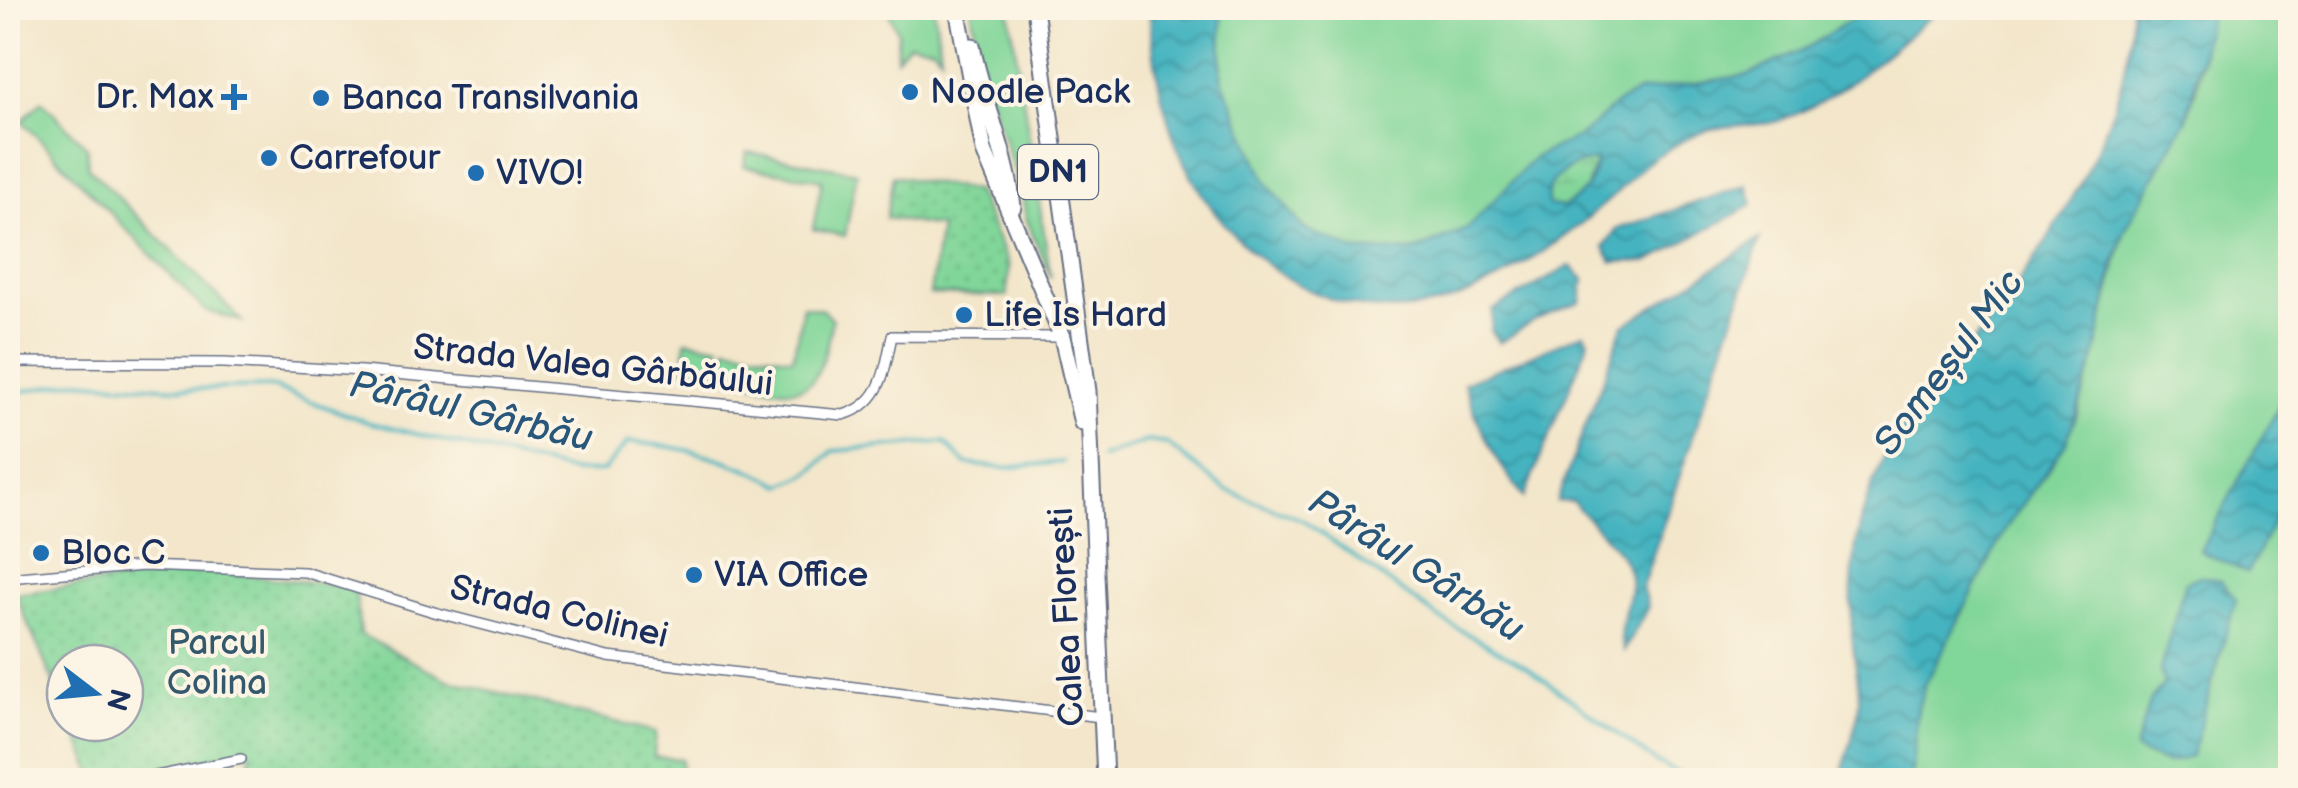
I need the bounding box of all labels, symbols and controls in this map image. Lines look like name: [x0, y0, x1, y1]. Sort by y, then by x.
place label: Noodle Pack: [930, 71, 1131, 114]
place label: Dr. Max: [95, 76, 214, 119]
place label: Banca Transilvania: [341, 77, 639, 120]
marker: Noodle Pack: [899, 81, 921, 103]
marker: Dr. Max: [223, 86, 245, 108]
marker: Banca Transilvania: [310, 87, 332, 109]
place label: Carrefour: [289, 137, 442, 180]
road number: DN1: [1018, 145, 1098, 199]
marker: Carrefour: [258, 147, 280, 169]
place label: VIVO!: [496, 152, 583, 195]
marker: VIVO!: [465, 162, 487, 184]
water label: Someșul Mic: [1865, 261, 2033, 465]
place label: Life Is Hard: [984, 294, 1167, 337]
marker: Life Is Hard: [953, 304, 975, 326]
street label: Strada Valea Gârbăului: [411, 326, 775, 406]
water label: Pârâul Gârbău: [345, 362, 597, 462]
water label: Pârâul Gârbău: [1300, 480, 1532, 652]
street label: Calea Florești: [1040, 506, 1094, 728]
place label: Bloc C: [61, 532, 165, 575]
marker: Bloc C: [30, 542, 52, 564]
place label: VIA Office: [714, 554, 868, 597]
marker: VIA Office: [683, 564, 705, 586]
street label: Strada Colinei: [446, 566, 672, 658]
park label: Parcul Colina: [167, 622, 267, 705]
north arrow: [45, 643, 145, 743]
text: N: [99, 685, 136, 714]

